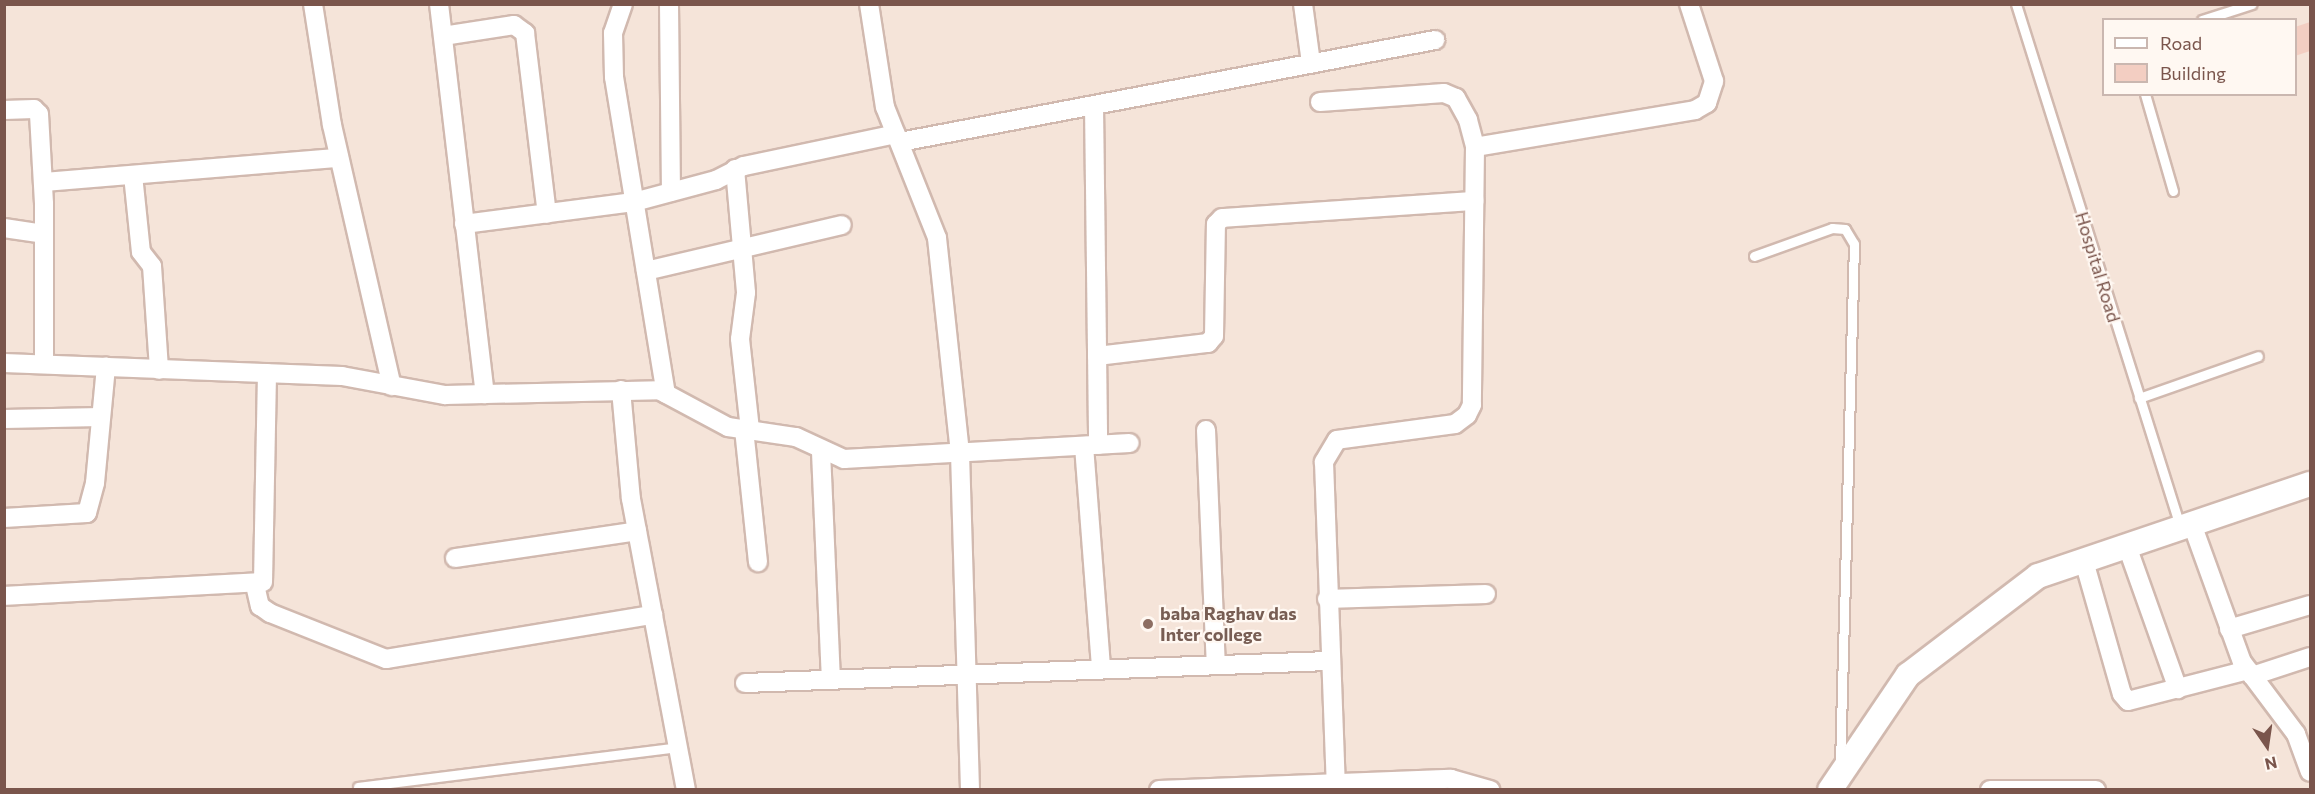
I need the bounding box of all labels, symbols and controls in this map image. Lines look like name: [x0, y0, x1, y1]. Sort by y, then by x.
legend: [2102, 18, 2297, 96]
text: Road: [2160, 32, 2202, 54]
text: Building: [2160, 62, 2226, 84]
street label: Hospital Road: [2071, 209, 2125, 325]
place label: baba Raghav das Inter college: [1160, 603, 1297, 646]
marker: baba Raghav das Inter college: [1141, 617, 1155, 631]
north arrow: [2237, 716, 2297, 776]
text: N: [2263, 753, 2279, 775]

